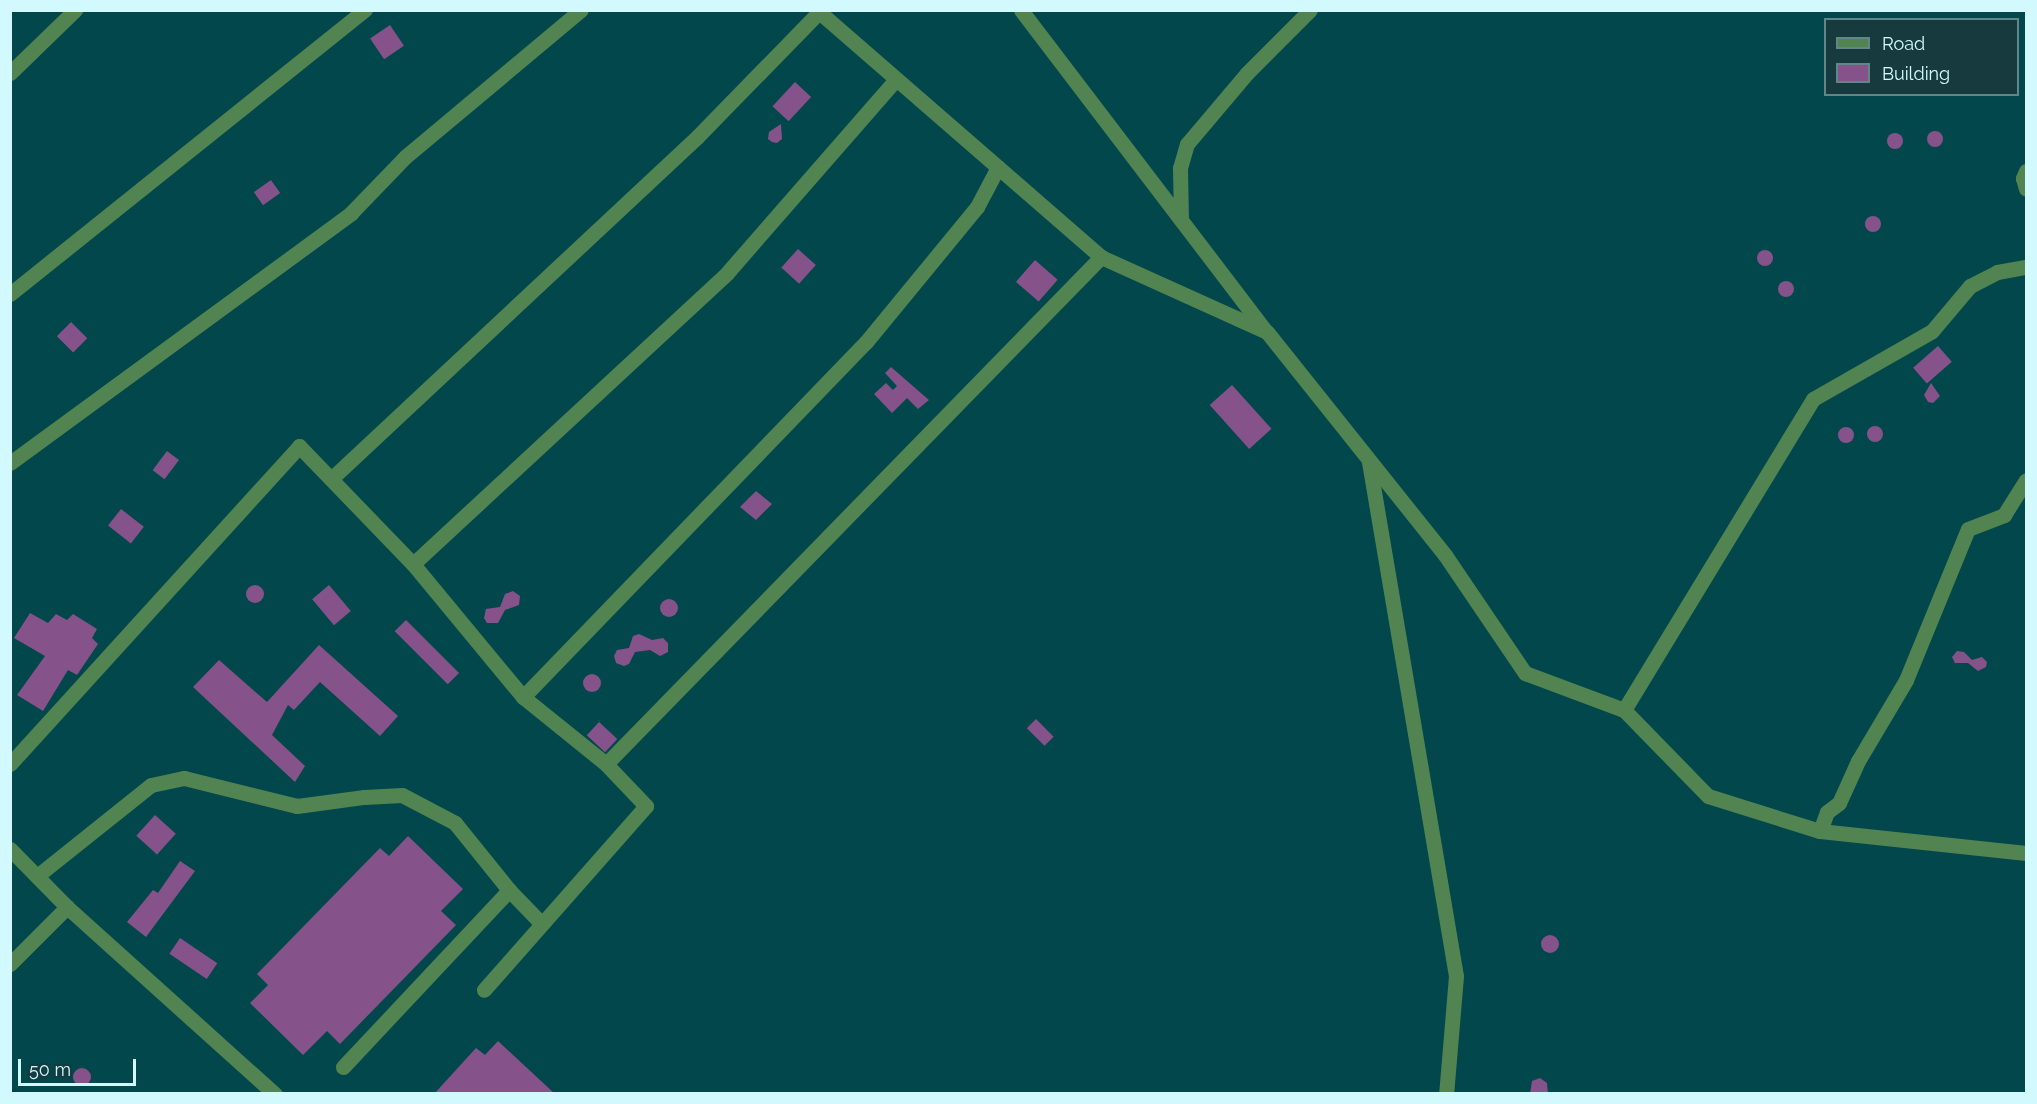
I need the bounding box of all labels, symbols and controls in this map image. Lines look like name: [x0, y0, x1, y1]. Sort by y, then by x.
legend: [1824, 18, 2019, 96]
text: Road: [1882, 33, 1925, 54]
text: Building: [1882, 63, 1950, 84]
scale bar: [21, 1047, 140, 1085]
text: 50 m: [29, 1059, 71, 1080]

